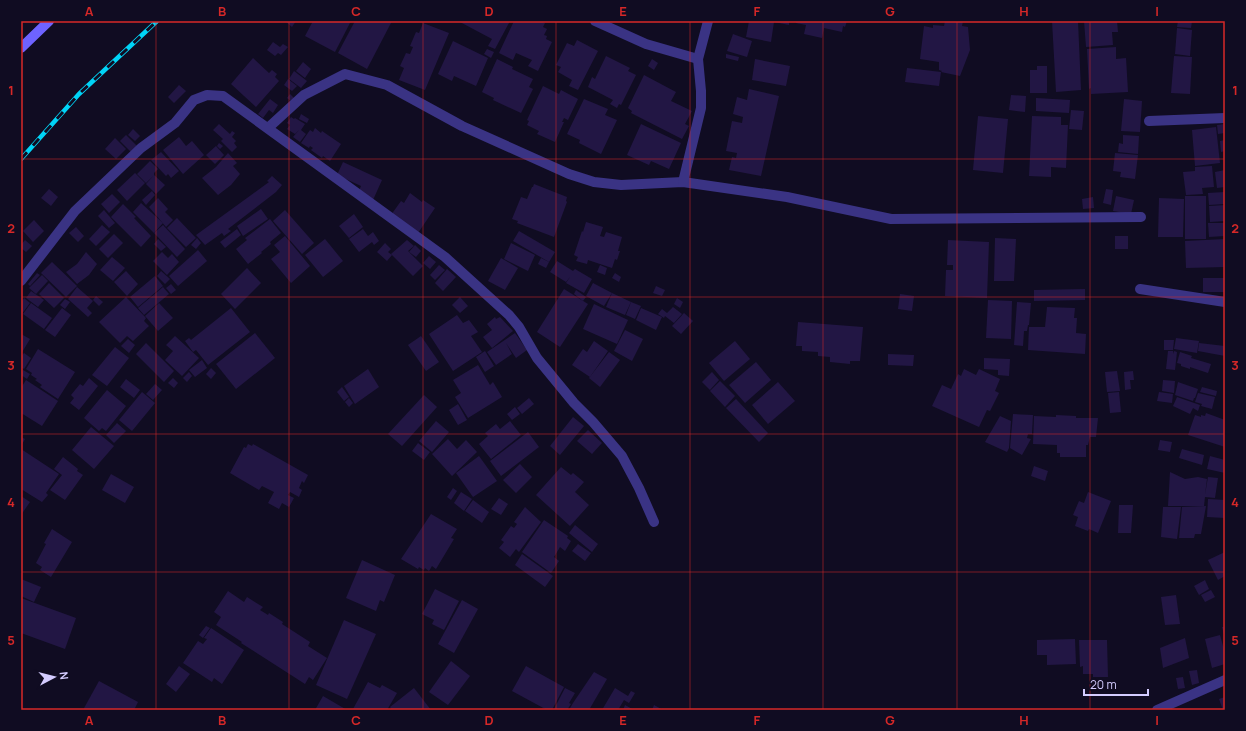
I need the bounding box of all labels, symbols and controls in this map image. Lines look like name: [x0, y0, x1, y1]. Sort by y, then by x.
text: A: [85, 2, 94, 20]
text: B: [218, 2, 226, 20]
text: C: [351, 2, 361, 20]
text: D: [484, 2, 494, 20]
text: E: [619, 2, 627, 20]
text: F: [754, 2, 761, 20]
text: G: [885, 2, 895, 20]
text: H: [1019, 2, 1029, 20]
text: I: [1155, 2, 1159, 20]
text: 1: [8, 81, 14, 99]
text: 1: [1232, 81, 1238, 99]
text: 2: [7, 219, 15, 237]
text: 2: [1231, 219, 1239, 237]
text: 3: [7, 356, 15, 374]
text: 3: [1231, 356, 1239, 374]
text: 4: [7, 493, 15, 511]
text: 4: [1231, 493, 1239, 511]
text: 5: [7, 631, 15, 649]
text: 5: [1231, 631, 1239, 649]
north arrow: [34, 657, 74, 697]
text: N: [56, 671, 72, 681]
scale bar: [1084, 671, 1148, 697]
text: 20 m: [1090, 676, 1117, 693]
text: A: [85, 711, 94, 729]
text: B: [218, 711, 226, 729]
text: C: [351, 711, 361, 729]
text: D: [484, 711, 494, 729]
text: E: [619, 711, 627, 729]
text: F: [754, 711, 761, 729]
text: G: [885, 711, 895, 729]
text: H: [1019, 711, 1029, 729]
text: I: [1155, 711, 1159, 729]

